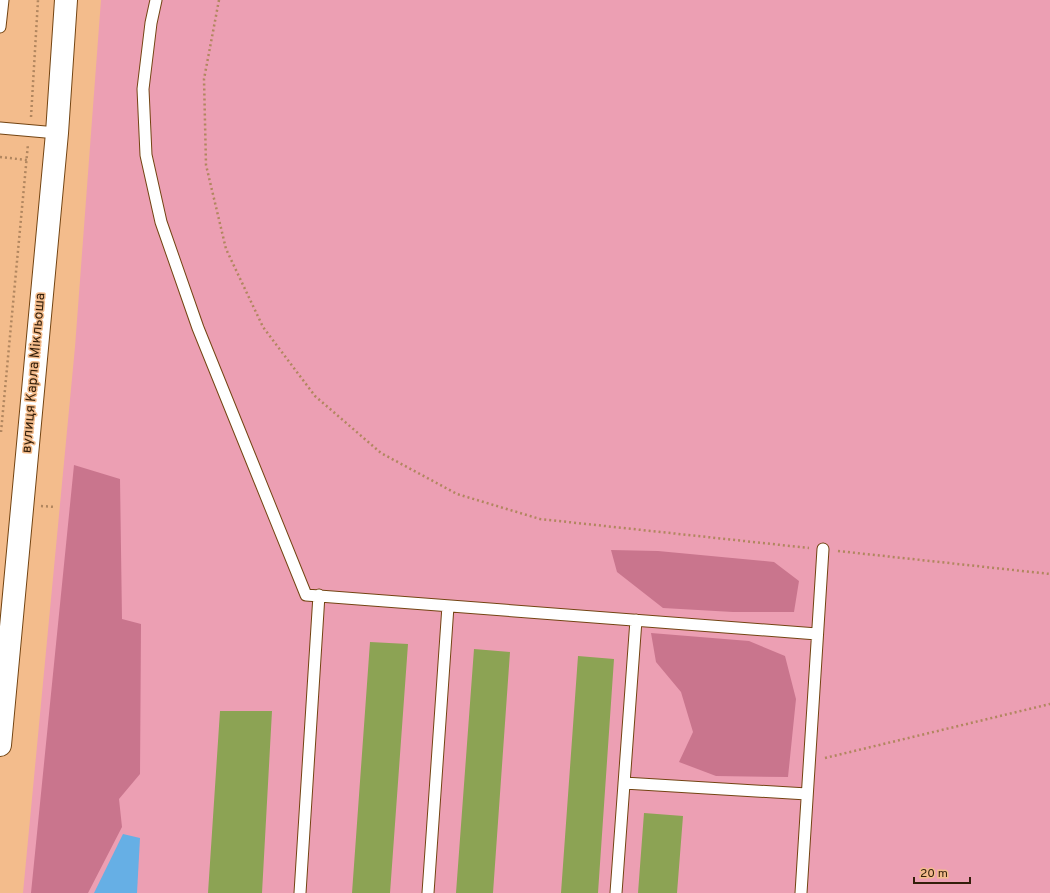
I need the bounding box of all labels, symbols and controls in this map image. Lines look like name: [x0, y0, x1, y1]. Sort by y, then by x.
street label: вулиця Карла Мікльоша: [19, 292, 49, 454]
scale bar: [914, 859, 970, 885]
text: 20 m: [920, 866, 948, 882]

